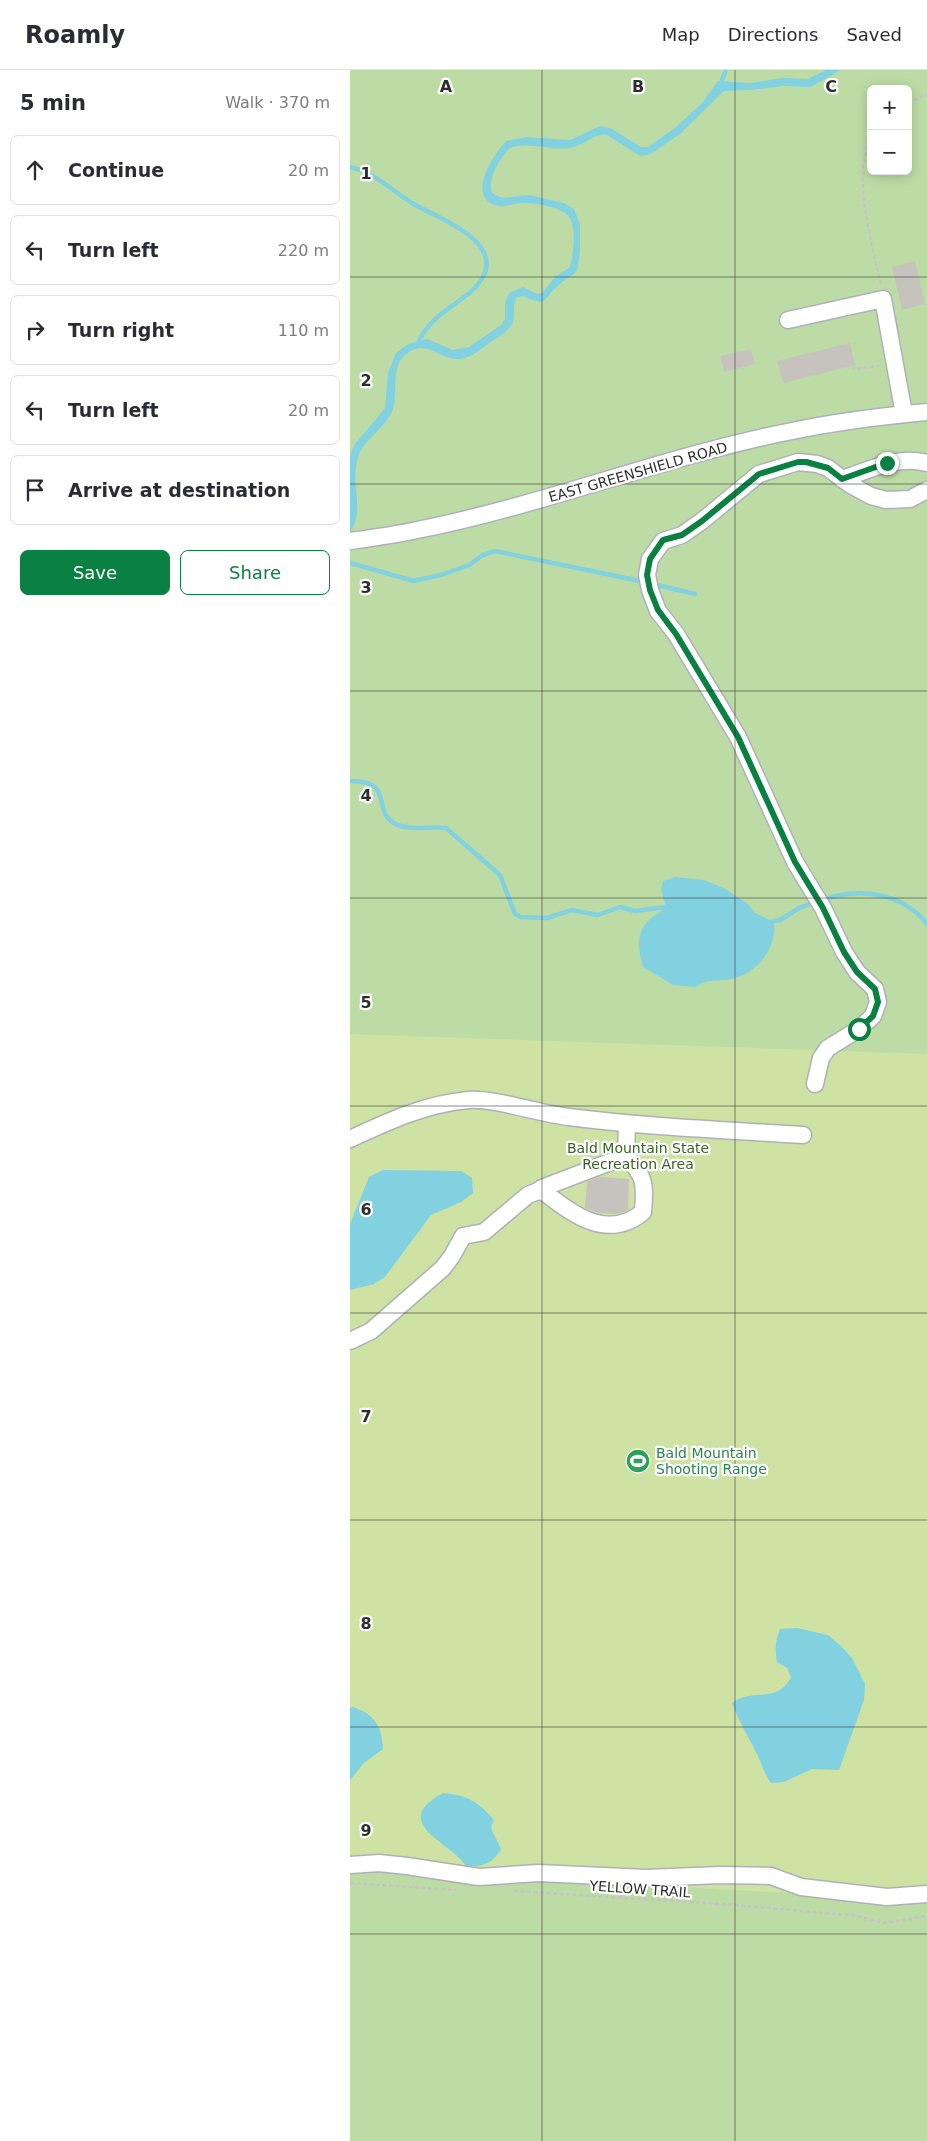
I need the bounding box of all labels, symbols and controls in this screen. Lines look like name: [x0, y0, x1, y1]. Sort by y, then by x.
text: Roamly: [25, 21, 125, 49]
text: Map: [662, 24, 700, 45]
text: Directions: [728, 24, 818, 45]
text: Saved: [846, 24, 902, 45]
text: A: [440, 77, 453, 96]
text: B: [632, 77, 644, 96]
text: C: [825, 77, 837, 96]
map controls: [867, 85, 912, 175]
button: +: [867, 85, 912, 130]
text: 5 min: [20, 91, 86, 115]
text: Walk · 370 m: [225, 93, 330, 112]
button: −: [867, 130, 912, 175]
icon: ahead: [21, 156, 49, 184]
text: Continue: [68, 159, 164, 181]
text: 20 m: [288, 161, 329, 180]
text: 1: [360, 164, 372, 183]
icon: left: [21, 236, 49, 264]
text: Turn left: [68, 239, 159, 261]
text: 220 m: [278, 241, 329, 260]
icon: right: [21, 316, 49, 344]
text: Turn right: [68, 319, 174, 341]
text: 110 m: [278, 321, 329, 340]
text: 2: [360, 371, 372, 390]
icon: left: [21, 396, 49, 424]
text: Turn left: [68, 399, 159, 421]
text: 20 m: [288, 401, 329, 420]
street label: EAST GREENSHIELD ROAD: [547, 439, 729, 505]
route end: [876, 452, 899, 475]
icon: arrive: [21, 476, 49, 504]
text: Arrive at destination: [68, 479, 290, 501]
button: Save: [20, 550, 170, 595]
button: Share: [180, 550, 330, 595]
text: 3: [360, 578, 372, 597]
text: 4: [360, 786, 372, 805]
text: 5: [360, 993, 372, 1012]
route start: [848, 1018, 871, 1041]
park label: Bald Mountain State Recreation Area: [567, 1140, 709, 1172]
text: 6: [360, 1200, 372, 1219]
text: 7: [360, 1407, 372, 1426]
place label: Bald Mountain Shooting Range: [656, 1445, 767, 1477]
sports icon: Bald Mountain Shooting Range: [625, 1448, 651, 1474]
text: 8: [360, 1614, 372, 1633]
text: 9: [360, 1821, 372, 1840]
street label: YELLOW TRAIL: [588, 1877, 691, 1901]

